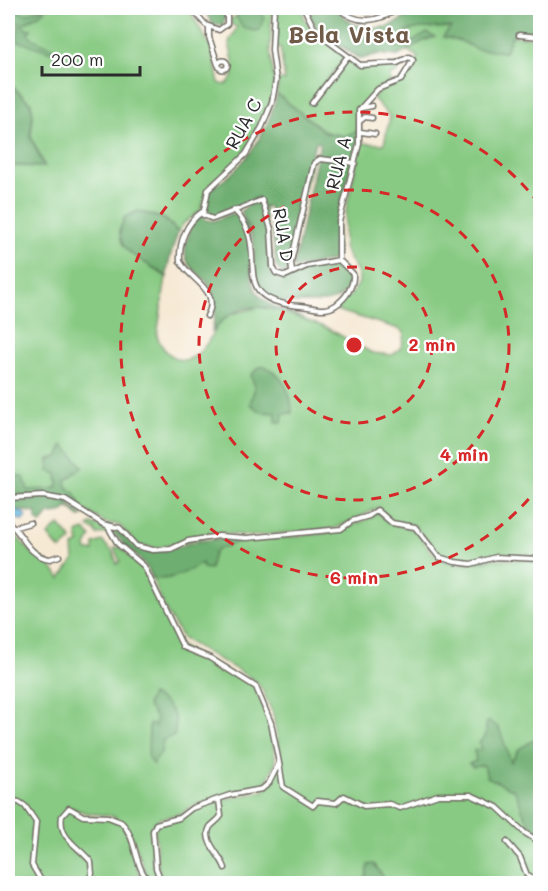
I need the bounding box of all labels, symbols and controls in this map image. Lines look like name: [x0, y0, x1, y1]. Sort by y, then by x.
district label: Bela Vista: [288, 18, 410, 49]
scale bar: [42, 39, 140, 77]
text: 200 m: [51, 47, 103, 71]
street label: RUA C: [219, 94, 267, 153]
street label: RUA A: [320, 134, 356, 192]
street label: RUA D: [268, 206, 300, 263]
text: 2 min: [408, 332, 456, 356]
centre of rings: [344, 335, 364, 355]
text: 4 min: [440, 442, 488, 466]
text: 6 min: [330, 565, 378, 589]

